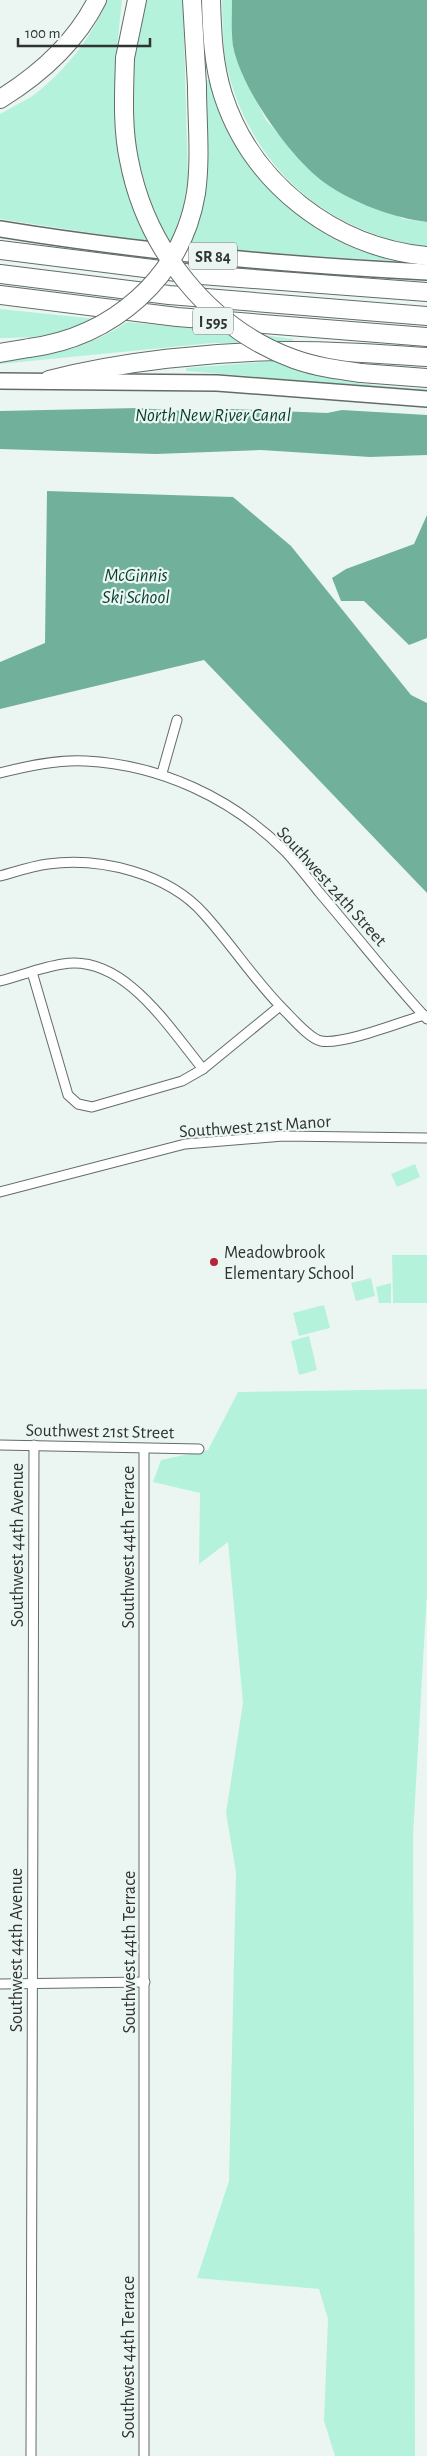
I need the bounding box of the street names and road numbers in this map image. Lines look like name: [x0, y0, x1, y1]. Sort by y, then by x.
road number: SR 84: [189, 242, 237, 270]
road number: I 595: [193, 308, 233, 334]
street label: Southwest 24th Street: [273, 824, 390, 950]
street label: Southwest 21st Manor: [179, 1113, 332, 1141]
street label: Southwest 21st Street: [26, 1422, 175, 1442]
street label: Southwest 44th Avenue: [9, 1463, 27, 1627]
street label: Southwest 44th Terrace: [120, 1466, 138, 1628]
street label: Southwest 44th Avenue: [8, 1868, 26, 2032]
street label: Southwest 44th Terrace: [121, 1871, 139, 2033]
street label: Southwest 44th Terrace: [120, 2276, 138, 2438]

